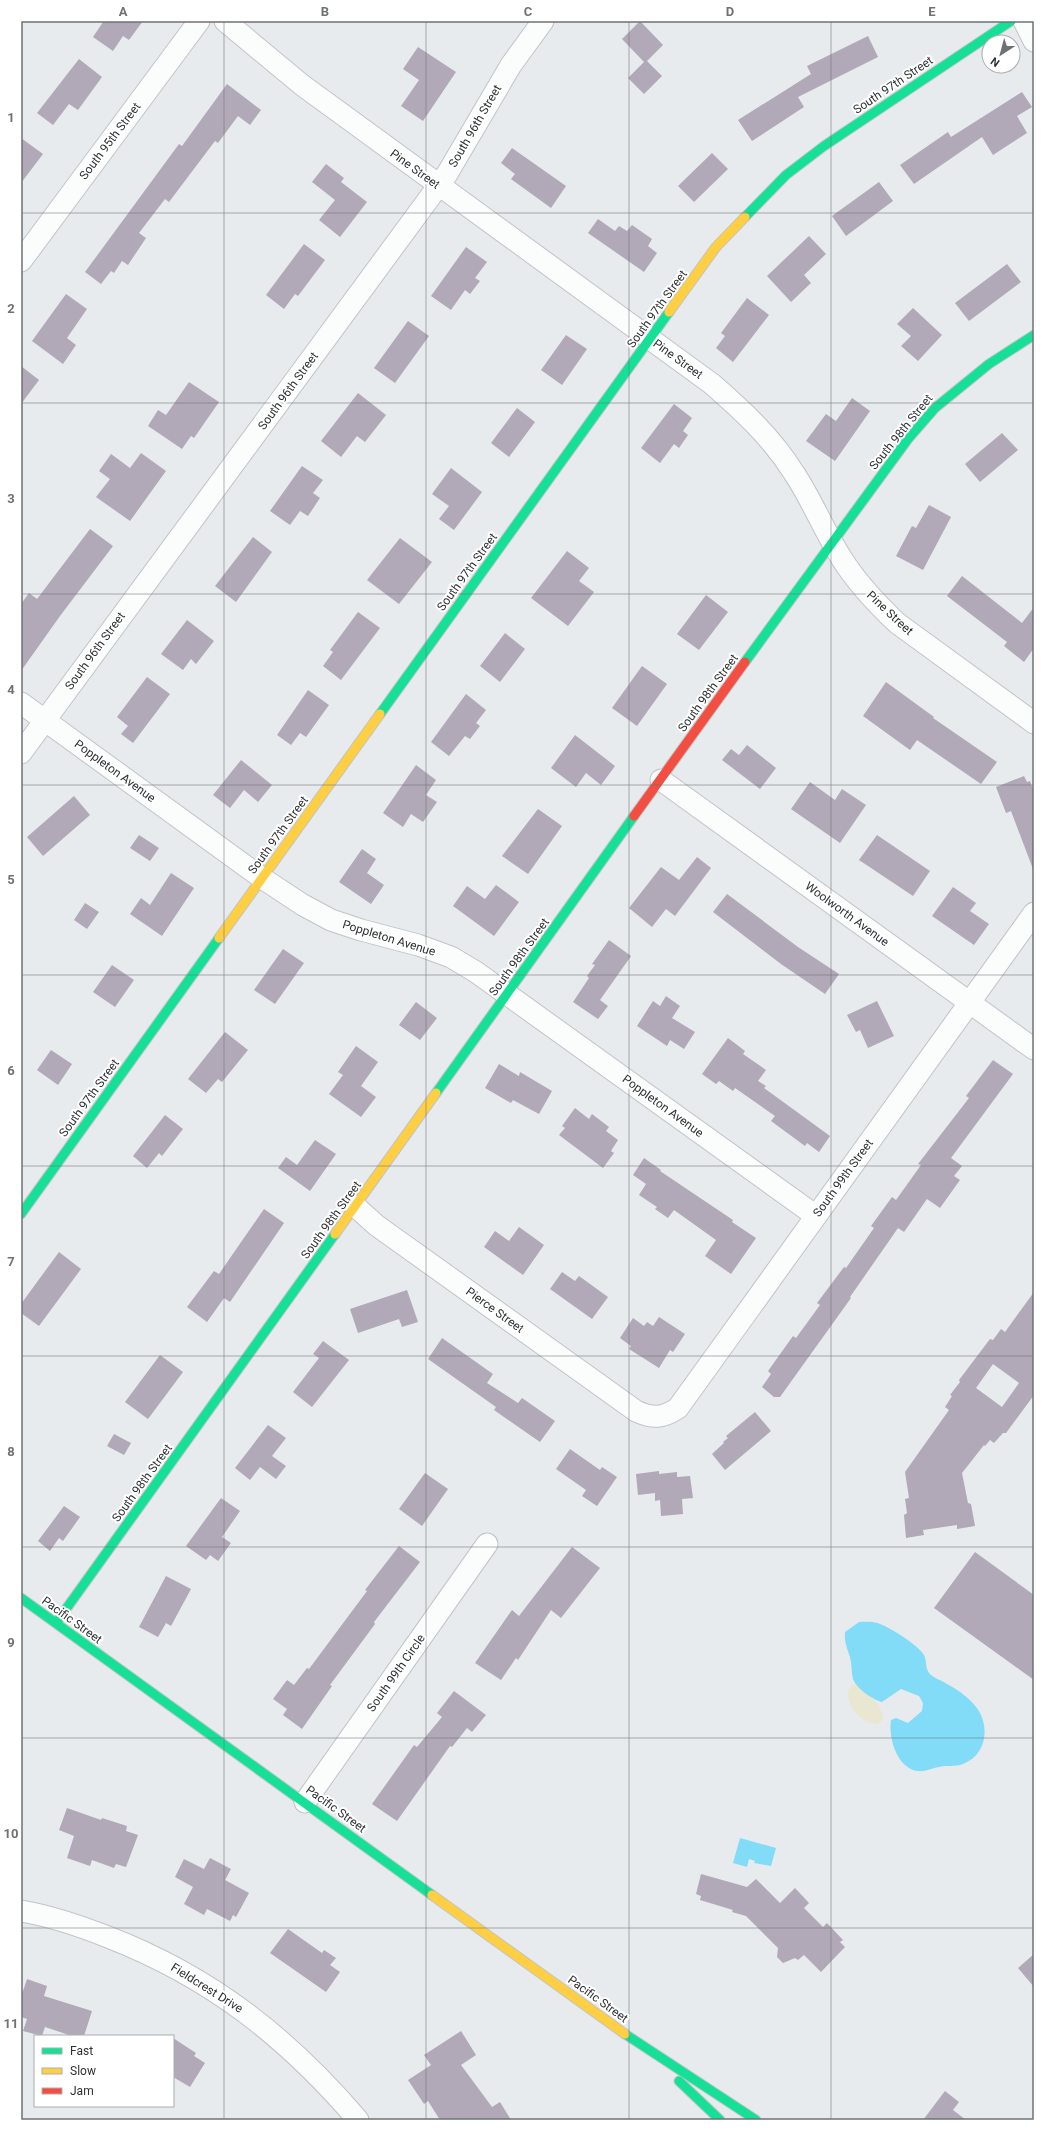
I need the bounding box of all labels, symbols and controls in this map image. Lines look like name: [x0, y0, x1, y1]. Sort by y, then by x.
text: A: [119, 4, 128, 19]
text: B: [321, 4, 329, 19]
text: C: [524, 4, 533, 19]
text: D: [726, 4, 734, 19]
text: E: [928, 4, 936, 19]
north arrow: [981, 34, 1021, 74]
street label: South 97th Street: [851, 53, 935, 117]
text: N: [988, 54, 1002, 69]
street label: South 96th Street: [446, 82, 504, 170]
street label: South 95th Street: [76, 100, 144, 182]
text: 1: [7, 110, 15, 125]
street label: Pine Street: [387, 146, 443, 192]
street label: South 97th Street: [624, 267, 690, 351]
text: 2: [7, 301, 15, 316]
street label: Pine Street: [650, 336, 706, 382]
street label: South 96th Street: [255, 349, 321, 433]
street label: South 98th Street: [866, 391, 936, 472]
text: 3: [7, 491, 15, 506]
street label: South 97th Street: [434, 530, 500, 614]
street label: Pine Street: [864, 588, 916, 638]
street label: South 96th Street: [62, 609, 128, 693]
street label: South 98th Street: [675, 651, 741, 735]
text: 4: [7, 682, 15, 697]
street label: Poppleton Avenue: [72, 737, 158, 805]
street label: South 97th Street: [245, 793, 311, 877]
text: 5: [7, 872, 15, 887]
street label: Woolworth Avenue: [802, 879, 892, 949]
street label: South 98th Street: [486, 915, 552, 999]
street label: Poppleton Avenue: [341, 917, 437, 959]
street label: South 97th Street: [56, 1056, 122, 1140]
text: 6: [7, 1063, 15, 1078]
street label: Poppleton Avenue: [620, 1072, 706, 1140]
street label: South 99th Street: [810, 1136, 876, 1220]
street label: South 98th Street: [298, 1178, 364, 1262]
text: 7: [7, 1254, 15, 1269]
street label: Pierce Street: [463, 1284, 527, 1336]
street label: South 98th Street: [109, 1441, 175, 1525]
text: 8: [7, 1444, 15, 1459]
street label: Pacific Street: [39, 1594, 105, 1647]
street label: South 99th Circle: [364, 1632, 428, 1714]
text: 9: [7, 1635, 15, 1650]
street label: Pacific Street: [303, 1783, 369, 1836]
text: 10: [4, 1826, 18, 1841]
street label: Fieldcrest Drive: [168, 1960, 246, 2016]
street label: Pacific Street: [565, 1973, 631, 2026]
text: 11: [4, 2016, 18, 2031]
legend: [34, 2035, 174, 2107]
text: Fast: [70, 2044, 93, 2058]
text: Slow: [70, 2064, 96, 2078]
text: Jam: [70, 2084, 94, 2098]

